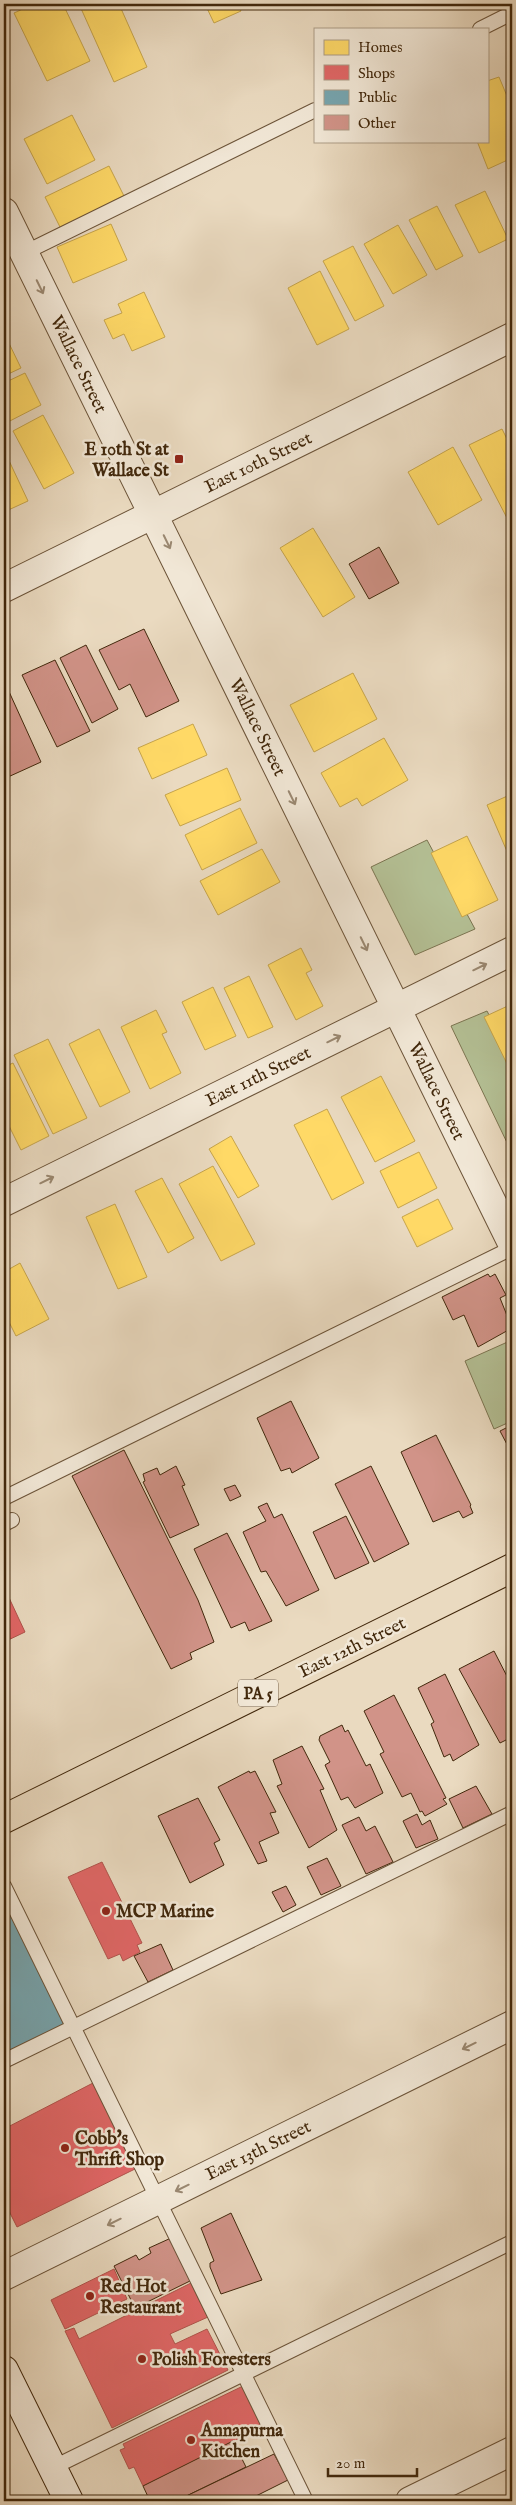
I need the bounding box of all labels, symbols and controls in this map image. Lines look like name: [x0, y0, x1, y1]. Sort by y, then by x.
legend: [314, 28, 488, 142]
text: Homes: [358, 38, 402, 57]
text: Shops: [358, 64, 395, 83]
text: Public: [358, 88, 397, 107]
text: Other: [358, 114, 396, 133]
one-way arrow: [36, 279, 46, 294]
street label: Wallace Street: [44, 312, 111, 417]
street label: East 10th Street: [201, 427, 316, 499]
place label: E 10th St at Wallace St: [84, 439, 170, 483]
marker: E 10th St at Wallace St: [173, 453, 185, 465]
one-way arrow: [162, 535, 172, 550]
street label: Wallace Street: [223, 675, 290, 780]
one-way arrow: [288, 790, 298, 805]
one-way arrow: [360, 936, 369, 951]
one-way arrow: [472, 962, 487, 971]
one-way arrow: [326, 1033, 341, 1043]
street label: Wallace Street: [402, 1039, 469, 1144]
street label: East 11th Street: [202, 1042, 315, 1113]
one-way arrow: [40, 1175, 55, 1185]
street label: East 12th Street: [295, 1613, 410, 1684]
road number: PA 5: [238, 1680, 278, 1706]
place label: MCP Marine: [116, 1901, 215, 1924]
marker: MCP Marine: [100, 1905, 112, 1917]
one-way arrow: [461, 2041, 476, 2051]
street label: East 13th Street: [202, 2116, 315, 2187]
place label: Cobb's Thrift Shop: [74, 2128, 164, 2172]
marker: Cobb's Thrift Shop: [59, 2142, 71, 2154]
one-way arrow: [175, 2184, 190, 2193]
one-way arrow: [107, 2218, 122, 2227]
place label: Red Hot Restaurant: [100, 2276, 182, 2320]
marker: Red Hot Restaurant: [84, 2290, 96, 2302]
place label: Polish Foresters: [152, 2349, 271, 2372]
marker: Polish Foresters: [136, 2353, 148, 2365]
place label: Annapurna Kitchen: [200, 2420, 284, 2464]
marker: Annapurna Kitchen: [185, 2434, 197, 2446]
scale bar: [328, 2445, 417, 2477]
text: 20 m: [336, 2454, 366, 2473]

